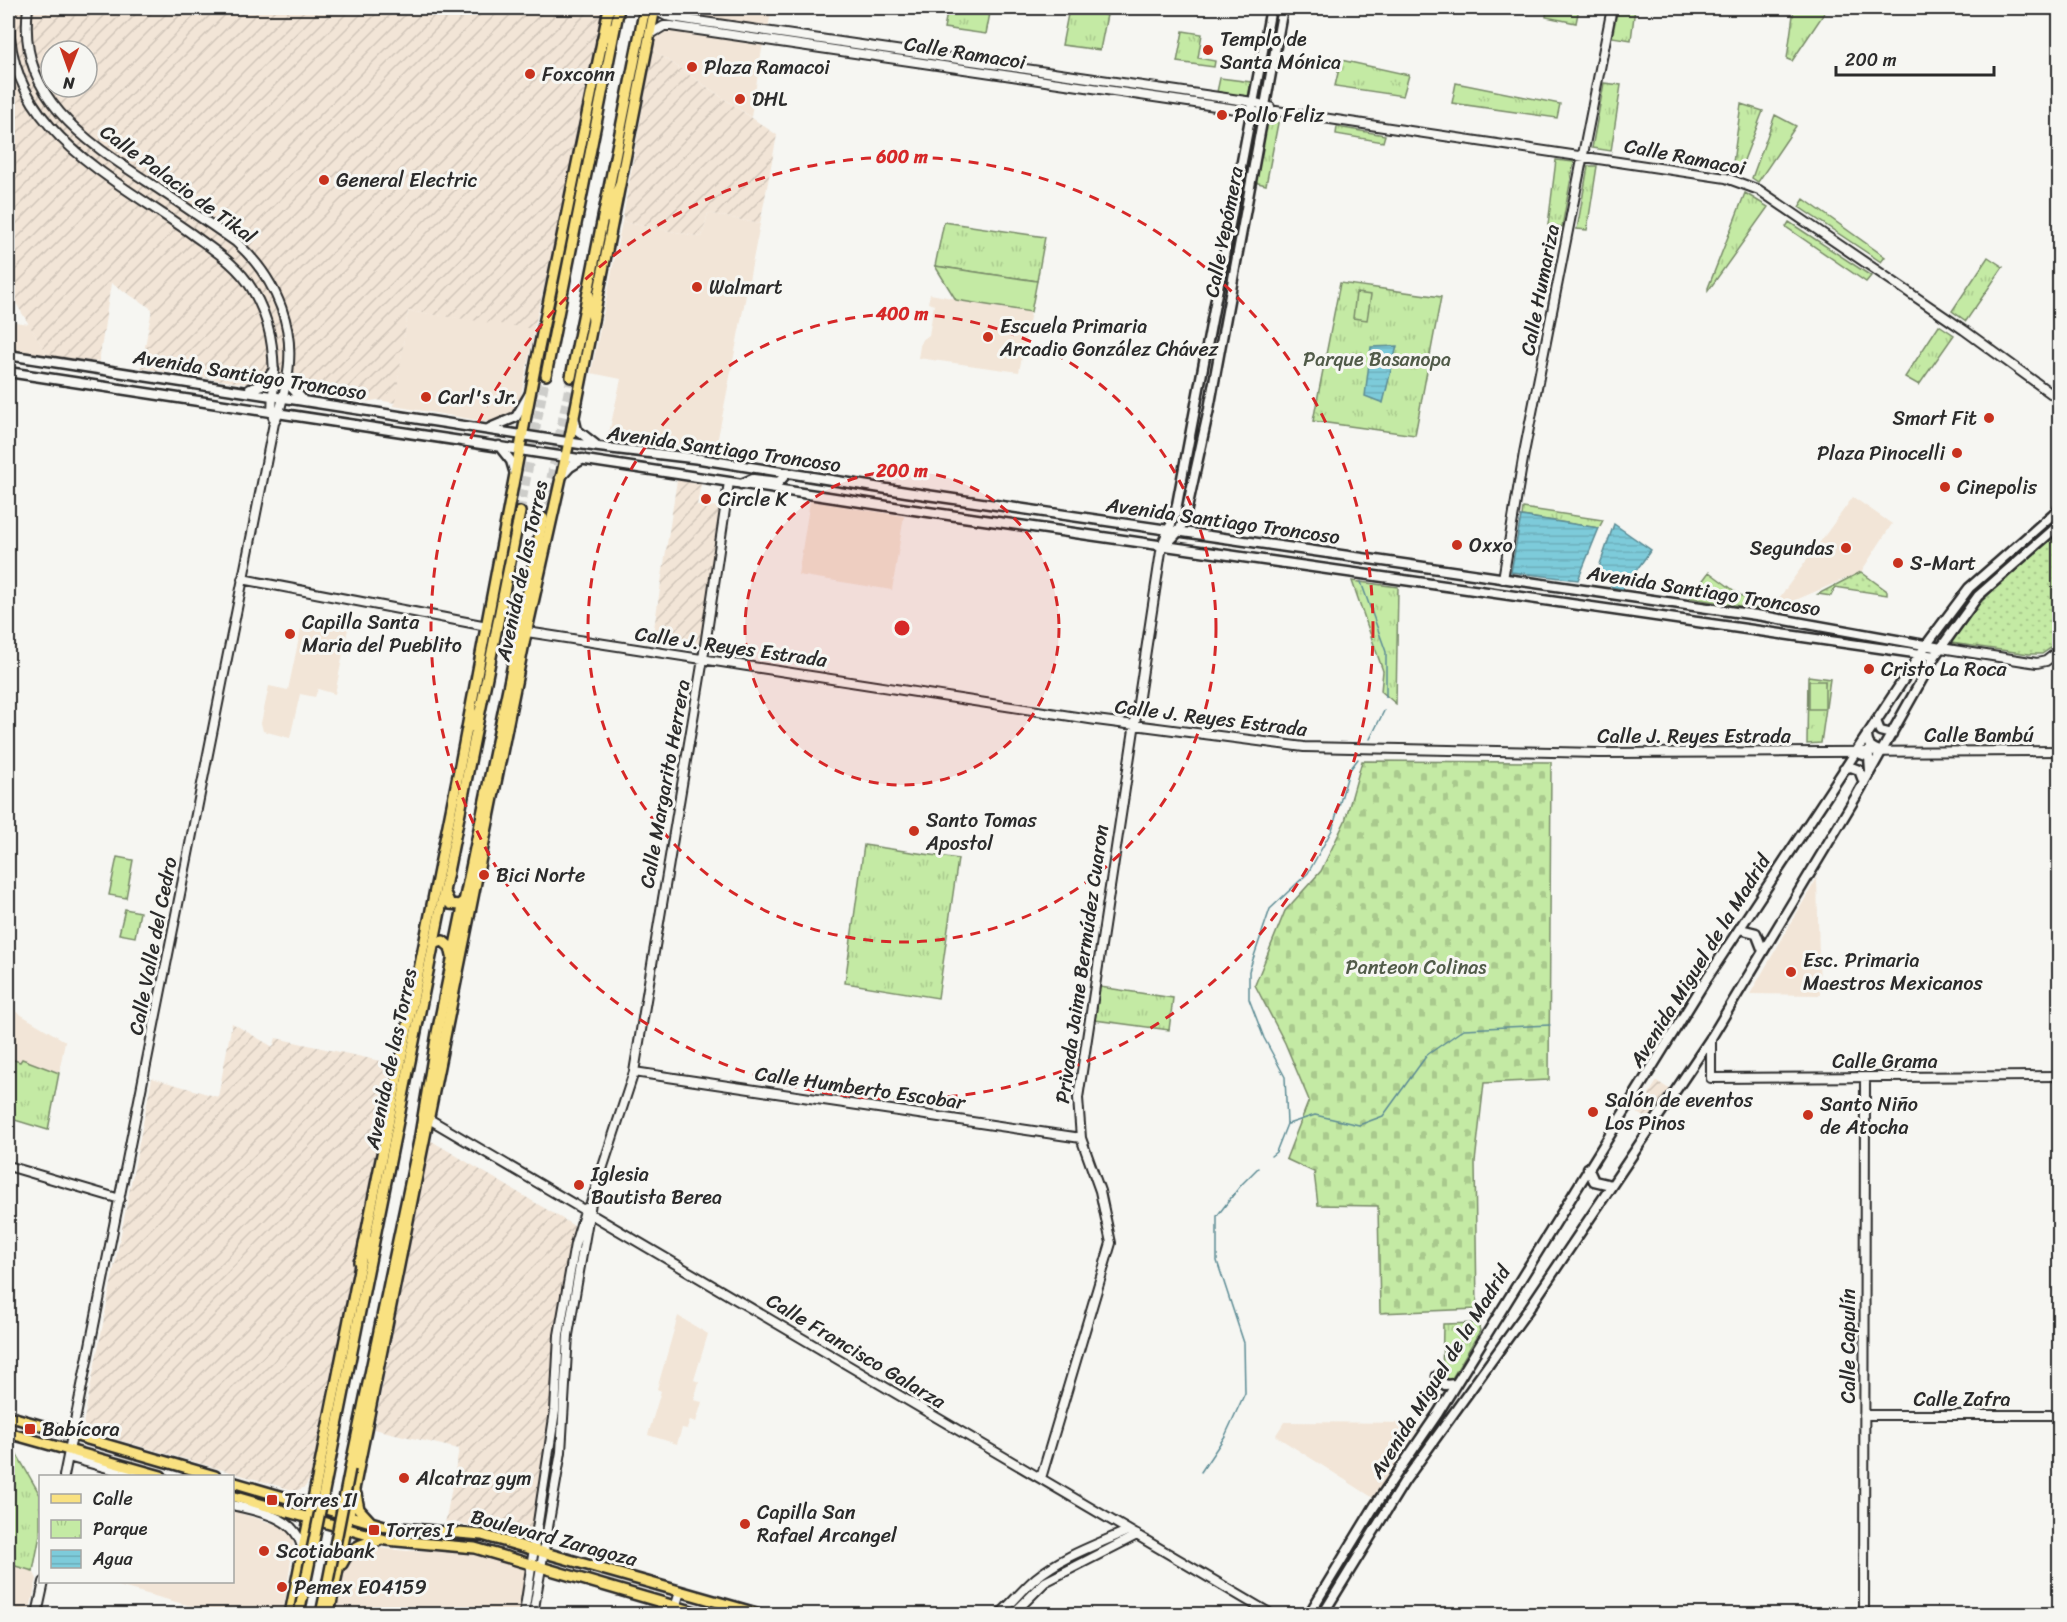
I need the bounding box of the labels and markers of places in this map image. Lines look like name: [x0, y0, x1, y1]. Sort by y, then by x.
place label: Templo de Santa Mónica: [1220, 22, 1341, 80]
marker: Templo de Santa Mónica: [1201, 43, 1215, 57]
place label: Plaza Ramacoi: [704, 50, 830, 85]
place label: Foxconn: [542, 57, 615, 92]
marker: Plaza Ramacoi: [685, 60, 699, 74]
marker: Foxconn: [523, 67, 537, 81]
place label: DHL: [752, 82, 788, 117]
marker: DHL: [733, 92, 747, 106]
place label: Pollo Feliz: [1234, 98, 1325, 133]
marker: Pollo Feliz: [1215, 108, 1229, 122]
place label: General Electric: [336, 163, 478, 198]
marker: General Electric: [317, 173, 331, 187]
place label: Walmart: [709, 270, 783, 305]
marker: Walmart: [690, 280, 704, 294]
place label: Escuela Primaria Arcadio González Chávez: [999, 309, 1219, 367]
marker: Escuela Primaria Arcadio González Chávez: [981, 330, 995, 344]
place label: Carl's Jr.: [438, 380, 517, 415]
marker: Carl's Jr.: [419, 390, 433, 404]
place label: Smart Fit: [1892, 401, 1977, 436]
marker: Smart Fit: [1982, 411, 1996, 425]
place label: Plaza Pinocelli: [1817, 436, 1945, 471]
marker: Plaza Pinocelli: [1950, 446, 1964, 460]
place label: Cinepolis: [1957, 470, 2038, 505]
marker: Cinepolis: [1938, 480, 1952, 494]
place label: Circle K: [718, 482, 789, 517]
marker: Circle K: [699, 492, 713, 506]
place label: Oxxo: [1469, 528, 1513, 563]
place label: Segundas: [1750, 531, 1835, 566]
marker: Oxxo: [1450, 538, 1464, 552]
marker: Segundas: [1839, 541, 1853, 555]
place label: S-Mart: [1910, 546, 1976, 581]
marker: S-Mart: [1891, 556, 1905, 570]
place label: Capilla Santa Maria del Pueblito: [302, 605, 462, 663]
centre of rings: [892, 618, 912, 638]
marker: Capilla Santa Maria del Pueblito: [283, 627, 297, 641]
place label: Cristo La Roca: [1881, 652, 2008, 687]
marker: Cristo La Roca: [1862, 662, 1876, 676]
place label: Santo Tomas Apostol: [925, 803, 1038, 861]
marker: Santo Tomas Apostol: [907, 824, 921, 838]
place label: Bici Norte: [496, 858, 585, 893]
marker: Bici Norte: [477, 868, 491, 882]
place label: Esc. Primaria Maestros Mexicanos: [1803, 943, 1983, 1001]
marker: Esc. Primaria Maestros Mexicanos: [1784, 965, 1798, 979]
place label: Salón de eventos Los Pinos: [1605, 1083, 1754, 1141]
place label: Santo Niño de Atocha: [1820, 1087, 1918, 1145]
marker: Salón de eventos Los Pinos: [1586, 1105, 1600, 1119]
marker: Santo Niño de Atocha: [1801, 1108, 1815, 1122]
place label: Iglesia Bautista Berea: [590, 1157, 722, 1215]
marker: Iglesia Bautista Berea: [572, 1178, 586, 1192]
place label: Babícora: [42, 1412, 120, 1447]
marker: Babícora: [23, 1422, 37, 1436]
place label: Alcatraz gym: [415, 1461, 532, 1496]
marker: Alcatraz gym: [397, 1471, 411, 1485]
place label: Torres II: [284, 1483, 358, 1518]
marker: Torres II: [265, 1493, 279, 1507]
place label: Capilla San Rafael Arcangel: [757, 1495, 898, 1553]
place label: Torres I: [386, 1513, 455, 1548]
marker: Capilla San Rafael Arcangel: [738, 1517, 752, 1531]
marker: Torres I: [367, 1523, 381, 1537]
place label: Scotiabank: [276, 1534, 375, 1569]
marker: Scotiabank: [257, 1544, 271, 1558]
place label: Pemex E04159: [294, 1570, 427, 1605]
marker: Pemex E04159: [275, 1580, 289, 1594]

